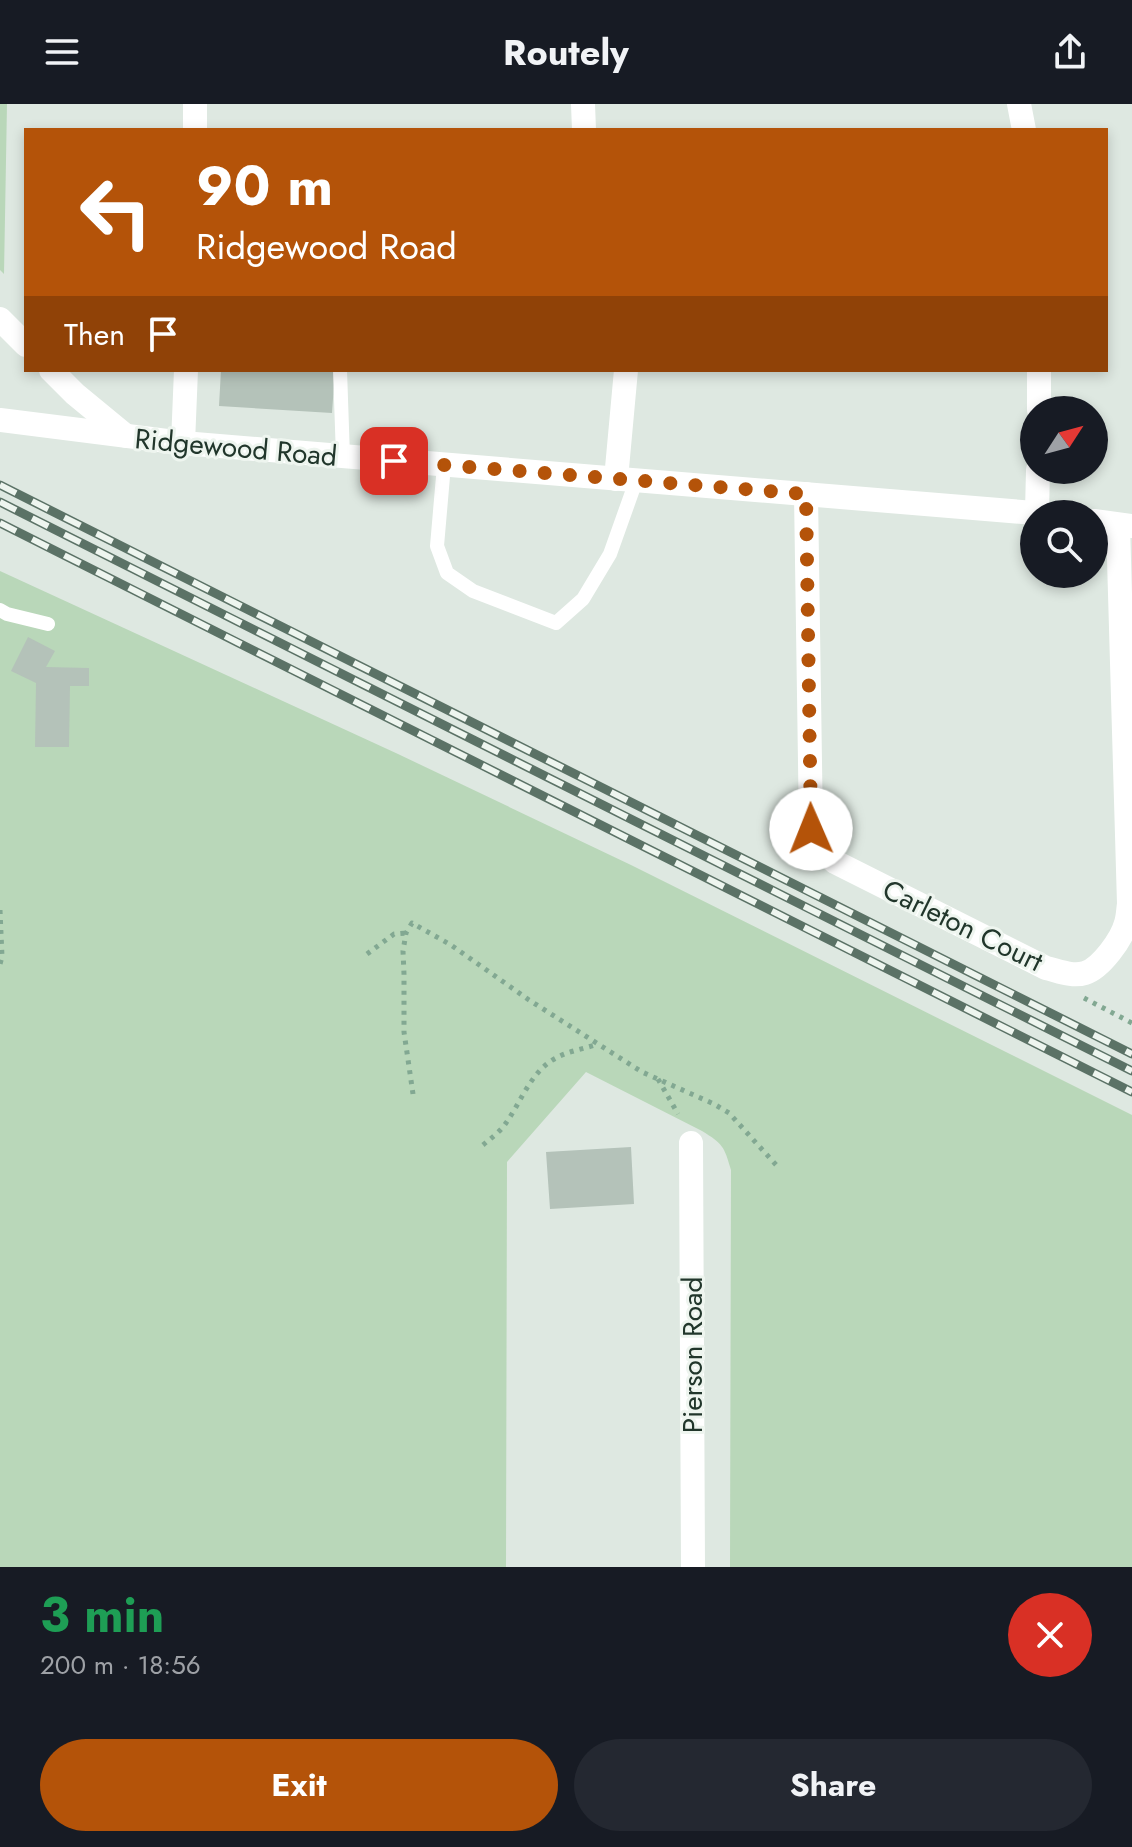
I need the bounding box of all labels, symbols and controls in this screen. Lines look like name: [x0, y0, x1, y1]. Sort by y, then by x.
text: Routely: [503, 26, 629, 78]
icon: menu: [40, 30, 84, 74]
icon: share: [1048, 30, 1092, 74]
text: 90 m: [196, 145, 333, 226]
icon: left: [64, 160, 168, 264]
text: Ridgewood Road: [196, 220, 457, 272]
icon: arrive: [141, 312, 185, 356]
text: Then: [64, 313, 125, 356]
north arrow: [1020, 396, 1108, 484]
map controls: [1020, 396, 1108, 588]
street label: Ridgewood Road: [133, 418, 339, 477]
pin: [360, 427, 428, 495]
icon: arrive: [372, 439, 416, 483]
button: search: [1020, 500, 1108, 588]
position arrow: [769, 787, 853, 871]
street label: Carleton Court: [876, 869, 1050, 982]
street label: Pierson Road: [672, 1277, 713, 1433]
text: 3 min: [40, 1581, 164, 1650]
button: close: [1008, 1593, 1092, 1677]
text: 200 m · 18:56: [40, 1646, 201, 1684]
button: Exit: [40, 1739, 558, 1831]
button: Share: [574, 1739, 1092, 1831]

